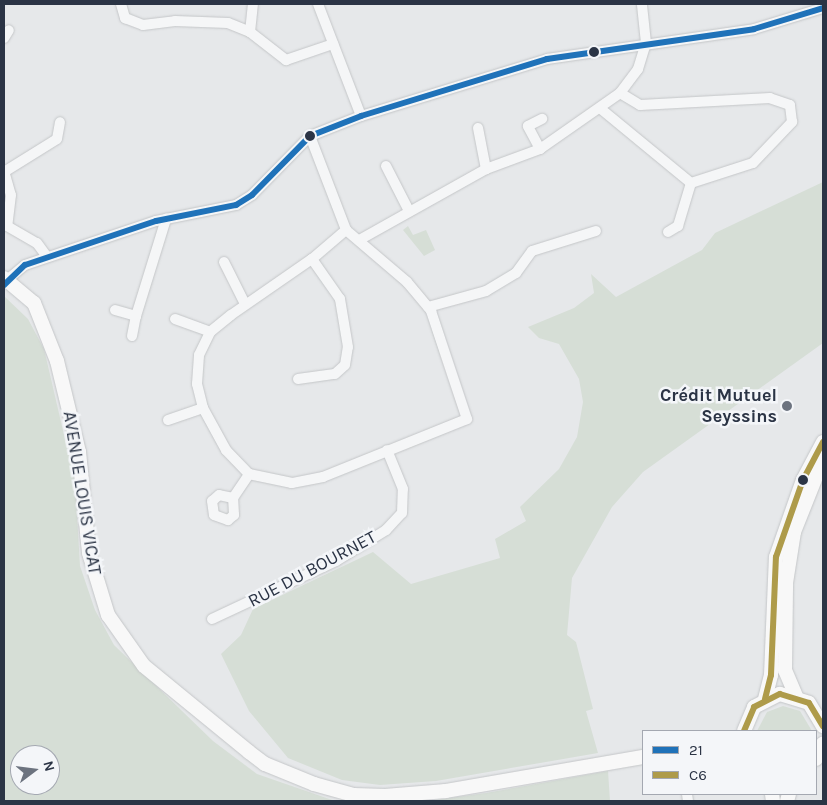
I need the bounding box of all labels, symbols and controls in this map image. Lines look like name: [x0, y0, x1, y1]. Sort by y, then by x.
unlabelled marker: [589, 47, 599, 57]
unlabelled marker: [305, 131, 315, 141]
place label: Crédit Mutuel Seyssins: [660, 385, 777, 428]
marker: Crédit Mutuel Seyssins: [781, 400, 793, 412]
street label: AVENUE LOUIS VICAT: [58, 410, 106, 576]
unlabelled marker: [798, 475, 808, 485]
street label: RUE DU BOURNET: [244, 526, 380, 612]
legend: [642, 730, 817, 795]
text: 21: [689, 741, 703, 759]
north arrow: [10, 745, 60, 795]
text: N: [39, 759, 59, 773]
text: C6: [689, 766, 707, 784]

